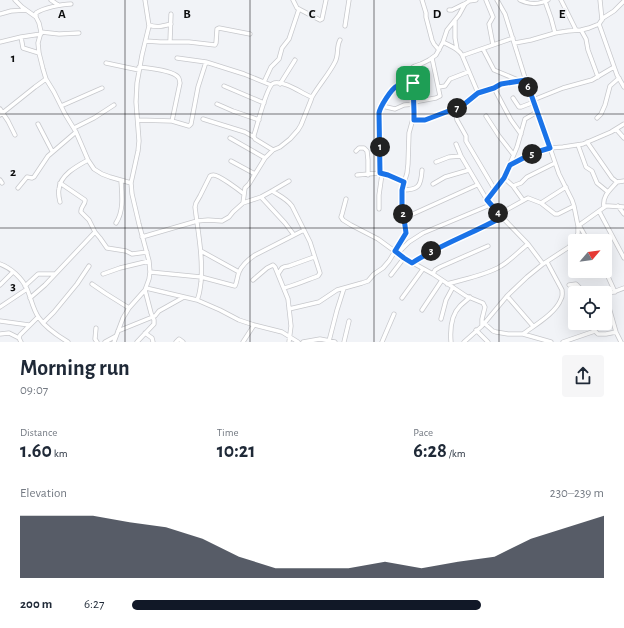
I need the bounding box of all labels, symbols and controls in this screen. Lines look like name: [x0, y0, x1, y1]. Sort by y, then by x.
text: A: [58, 8, 66, 21]
text: B: [183, 8, 191, 21]
text: C: [309, 8, 316, 21]
text: D: [433, 8, 442, 21]
text: E: [559, 8, 566, 21]
text: 1: [11, 52, 15, 65]
pin: [396, 66, 430, 100]
icon: arrive: [402, 72, 424, 94]
pin: 6: [518, 77, 538, 97]
text: 6: [525, 81, 531, 92]
pin: 7: [447, 98, 467, 118]
text: 7: [455, 102, 459, 113]
pin: 1: [370, 137, 390, 157]
text: 1: [378, 141, 382, 152]
pin: 5: [522, 144, 542, 164]
text: 5: [530, 148, 534, 159]
text: 2: [10, 166, 16, 179]
pin: 4: [488, 203, 508, 223]
pin: 2: [393, 204, 413, 224]
text: 4: [495, 207, 501, 218]
text: 2: [400, 208, 406, 219]
north arrow: [568, 234, 612, 278]
map controls: [568, 234, 612, 330]
pin: 3: [421, 241, 441, 261]
text: 3: [429, 245, 433, 256]
text: 3: [10, 280, 16, 293]
button: locate: [568, 286, 612, 330]
button: share: [562, 355, 604, 397]
text: Morning run: [20, 357, 130, 379]
text: 09:07: [20, 384, 48, 397]
text: Distance: [20, 427, 57, 438]
text: Time: [217, 427, 239, 438]
text: Pace: [413, 427, 433, 438]
text: 1.60: [20, 441, 52, 461]
text: 10:21: [217, 441, 255, 461]
text: 6:28: [413, 441, 447, 461]
text: km: [52, 448, 68, 459]
text: /km: [447, 448, 466, 459]
text: Elevation: [20, 487, 67, 500]
text: 230–239 m: [550, 487, 604, 500]
text: 200 m: [20, 598, 52, 611]
text: 6:27: [84, 598, 104, 611]

